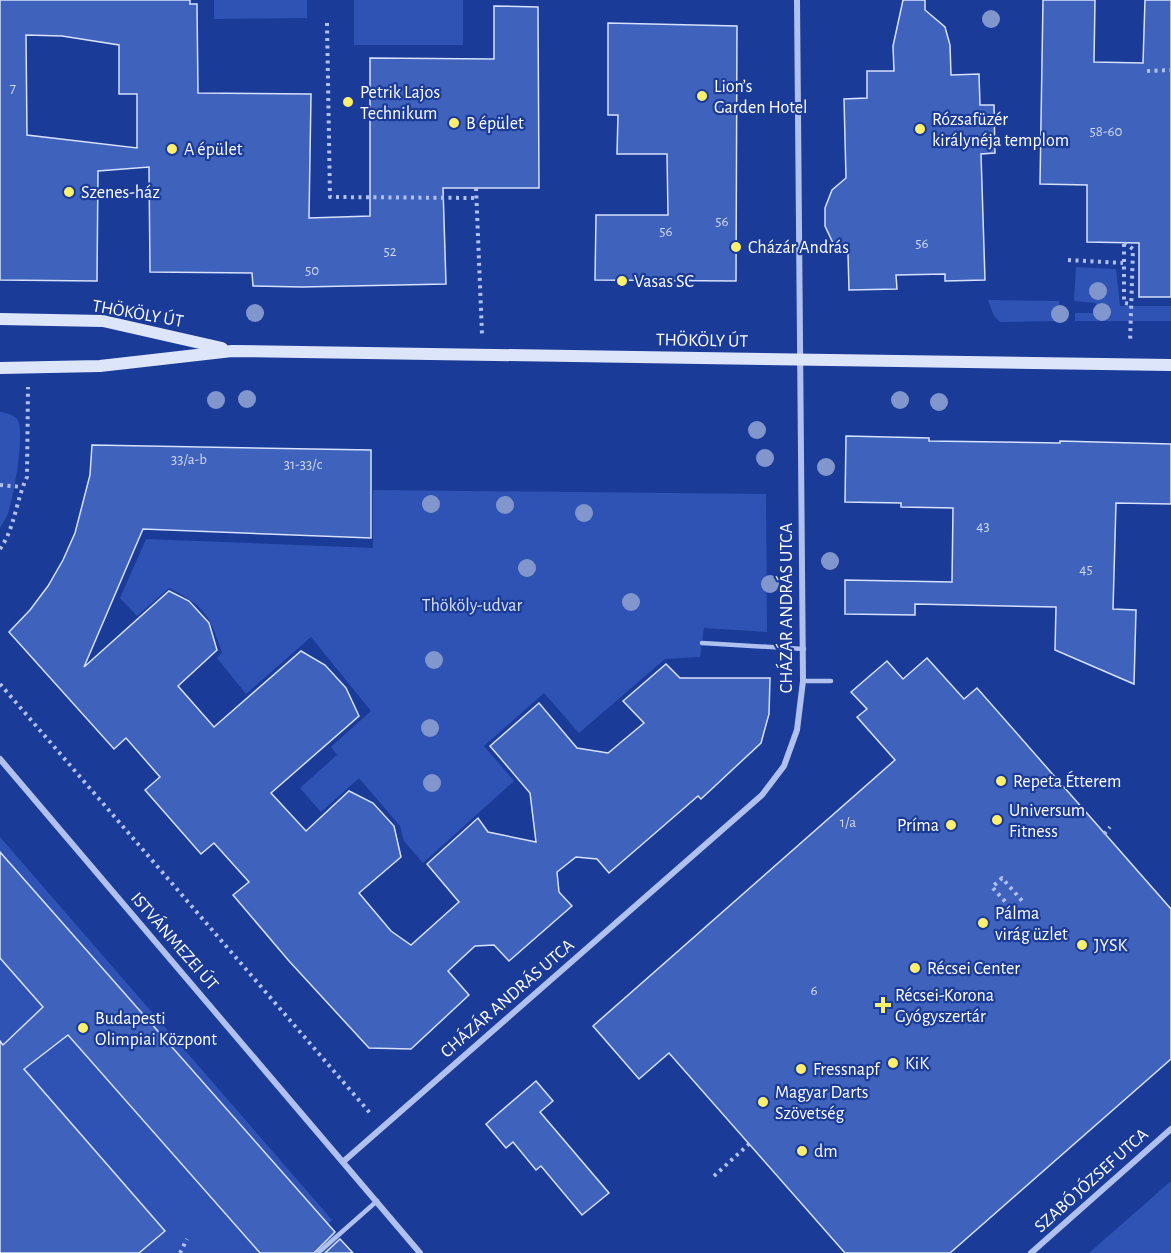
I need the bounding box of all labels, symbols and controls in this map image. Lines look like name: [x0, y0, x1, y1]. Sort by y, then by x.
place label: Lion’s Garden Hotel: [714, 78, 807, 117]
house number: 7: [10, 81, 16, 96]
place label: Petrik Lajos Technikum: [360, 84, 440, 123]
marker: Lion’s Garden Hotel: [695, 89, 709, 103]
marker: Petrik Lajos Technikum: [341, 95, 355, 109]
place label: Rózsafüzér királynéja templom: [932, 111, 1069, 150]
place label: B épület: [466, 115, 524, 133]
marker: B épület: [447, 116, 461, 130]
marker: Rózsafüzér királynéja templom: [913, 122, 927, 136]
house number: 58-60: [1090, 124, 1123, 139]
place label: A épület: [184, 141, 243, 159]
marker: A épület: [165, 142, 179, 156]
place label: Szenes-ház: [81, 184, 160, 202]
marker: Szenes-ház: [62, 185, 76, 199]
house number: 56: [715, 214, 729, 229]
house number: 56: [659, 224, 673, 239]
house number: 56: [915, 236, 929, 251]
place label: Cházár András: [748, 239, 849, 257]
marker: Cházár András: [729, 240, 743, 254]
house number: 52: [383, 244, 397, 259]
house number: 50: [305, 263, 319, 278]
place label: Vasas SC: [634, 273, 694, 291]
marker: Vasas SC: [615, 274, 629, 288]
street label: THÖKÖLY ÚT: [91, 294, 186, 331]
street label: THÖKÖLY ÚT: [656, 328, 748, 351]
house number: 33/a-b: [171, 452, 207, 467]
house number: 31-33/c: [284, 457, 322, 472]
house number: 43: [976, 519, 990, 534]
street label: CHÁZÁR ANDRÁS UTCA: [775, 522, 796, 693]
house number: 45: [1079, 562, 1093, 577]
park label: Thököly-udvar: [422, 597, 522, 615]
place label: Repeta Étterem: [1013, 770, 1121, 791]
marker: Repeta Étterem: [994, 774, 1008, 788]
place label: Universum Fitness: [1009, 802, 1085, 841]
marker: Universum Fitness: [990, 813, 1004, 827]
house number: 1/a: [840, 815, 856, 830]
place label: Príma: [897, 817, 939, 835]
marker: Príma: [944, 818, 958, 832]
street label: ISTVÁNMEZEI ÚT: [127, 887, 224, 994]
place label: Pálma virág üzlet: [995, 905, 1068, 944]
marker: Pálma virág üzlet: [976, 916, 990, 930]
street label: CHÁZÁR ANDRÁS UTCA: [436, 933, 578, 1061]
place label: JYSK: [1094, 937, 1128, 955]
marker: JYSK: [1075, 938, 1089, 952]
place label: Récsei Center: [927, 960, 1020, 978]
marker: Récsei Center: [908, 961, 922, 975]
house number: 6: [810, 983, 818, 998]
place label: Récsei-Korona Gyógyszertár: [895, 987, 994, 1026]
marker: Récsei-Korona Gyógyszertár: [876, 998, 890, 1012]
place label: Budapesti Olimpiai Központ: [95, 1010, 217, 1049]
marker: Budapesti Olimpiai Központ: [76, 1021, 90, 1035]
place label: KiK: [905, 1055, 929, 1073]
marker: KiK: [886, 1056, 900, 1070]
place label: Fressnapf: [813, 1061, 881, 1079]
marker: Fressnapf: [794, 1062, 808, 1076]
place label: Magyar Darts Szövetség: [775, 1084, 868, 1123]
marker: Magyar Darts Szövetség: [756, 1095, 770, 1109]
street label: SZABÓ JÓZSEF UTCA: [1029, 1123, 1152, 1236]
place label: dm: [814, 1143, 838, 1161]
marker: dm: [795, 1144, 809, 1158]

